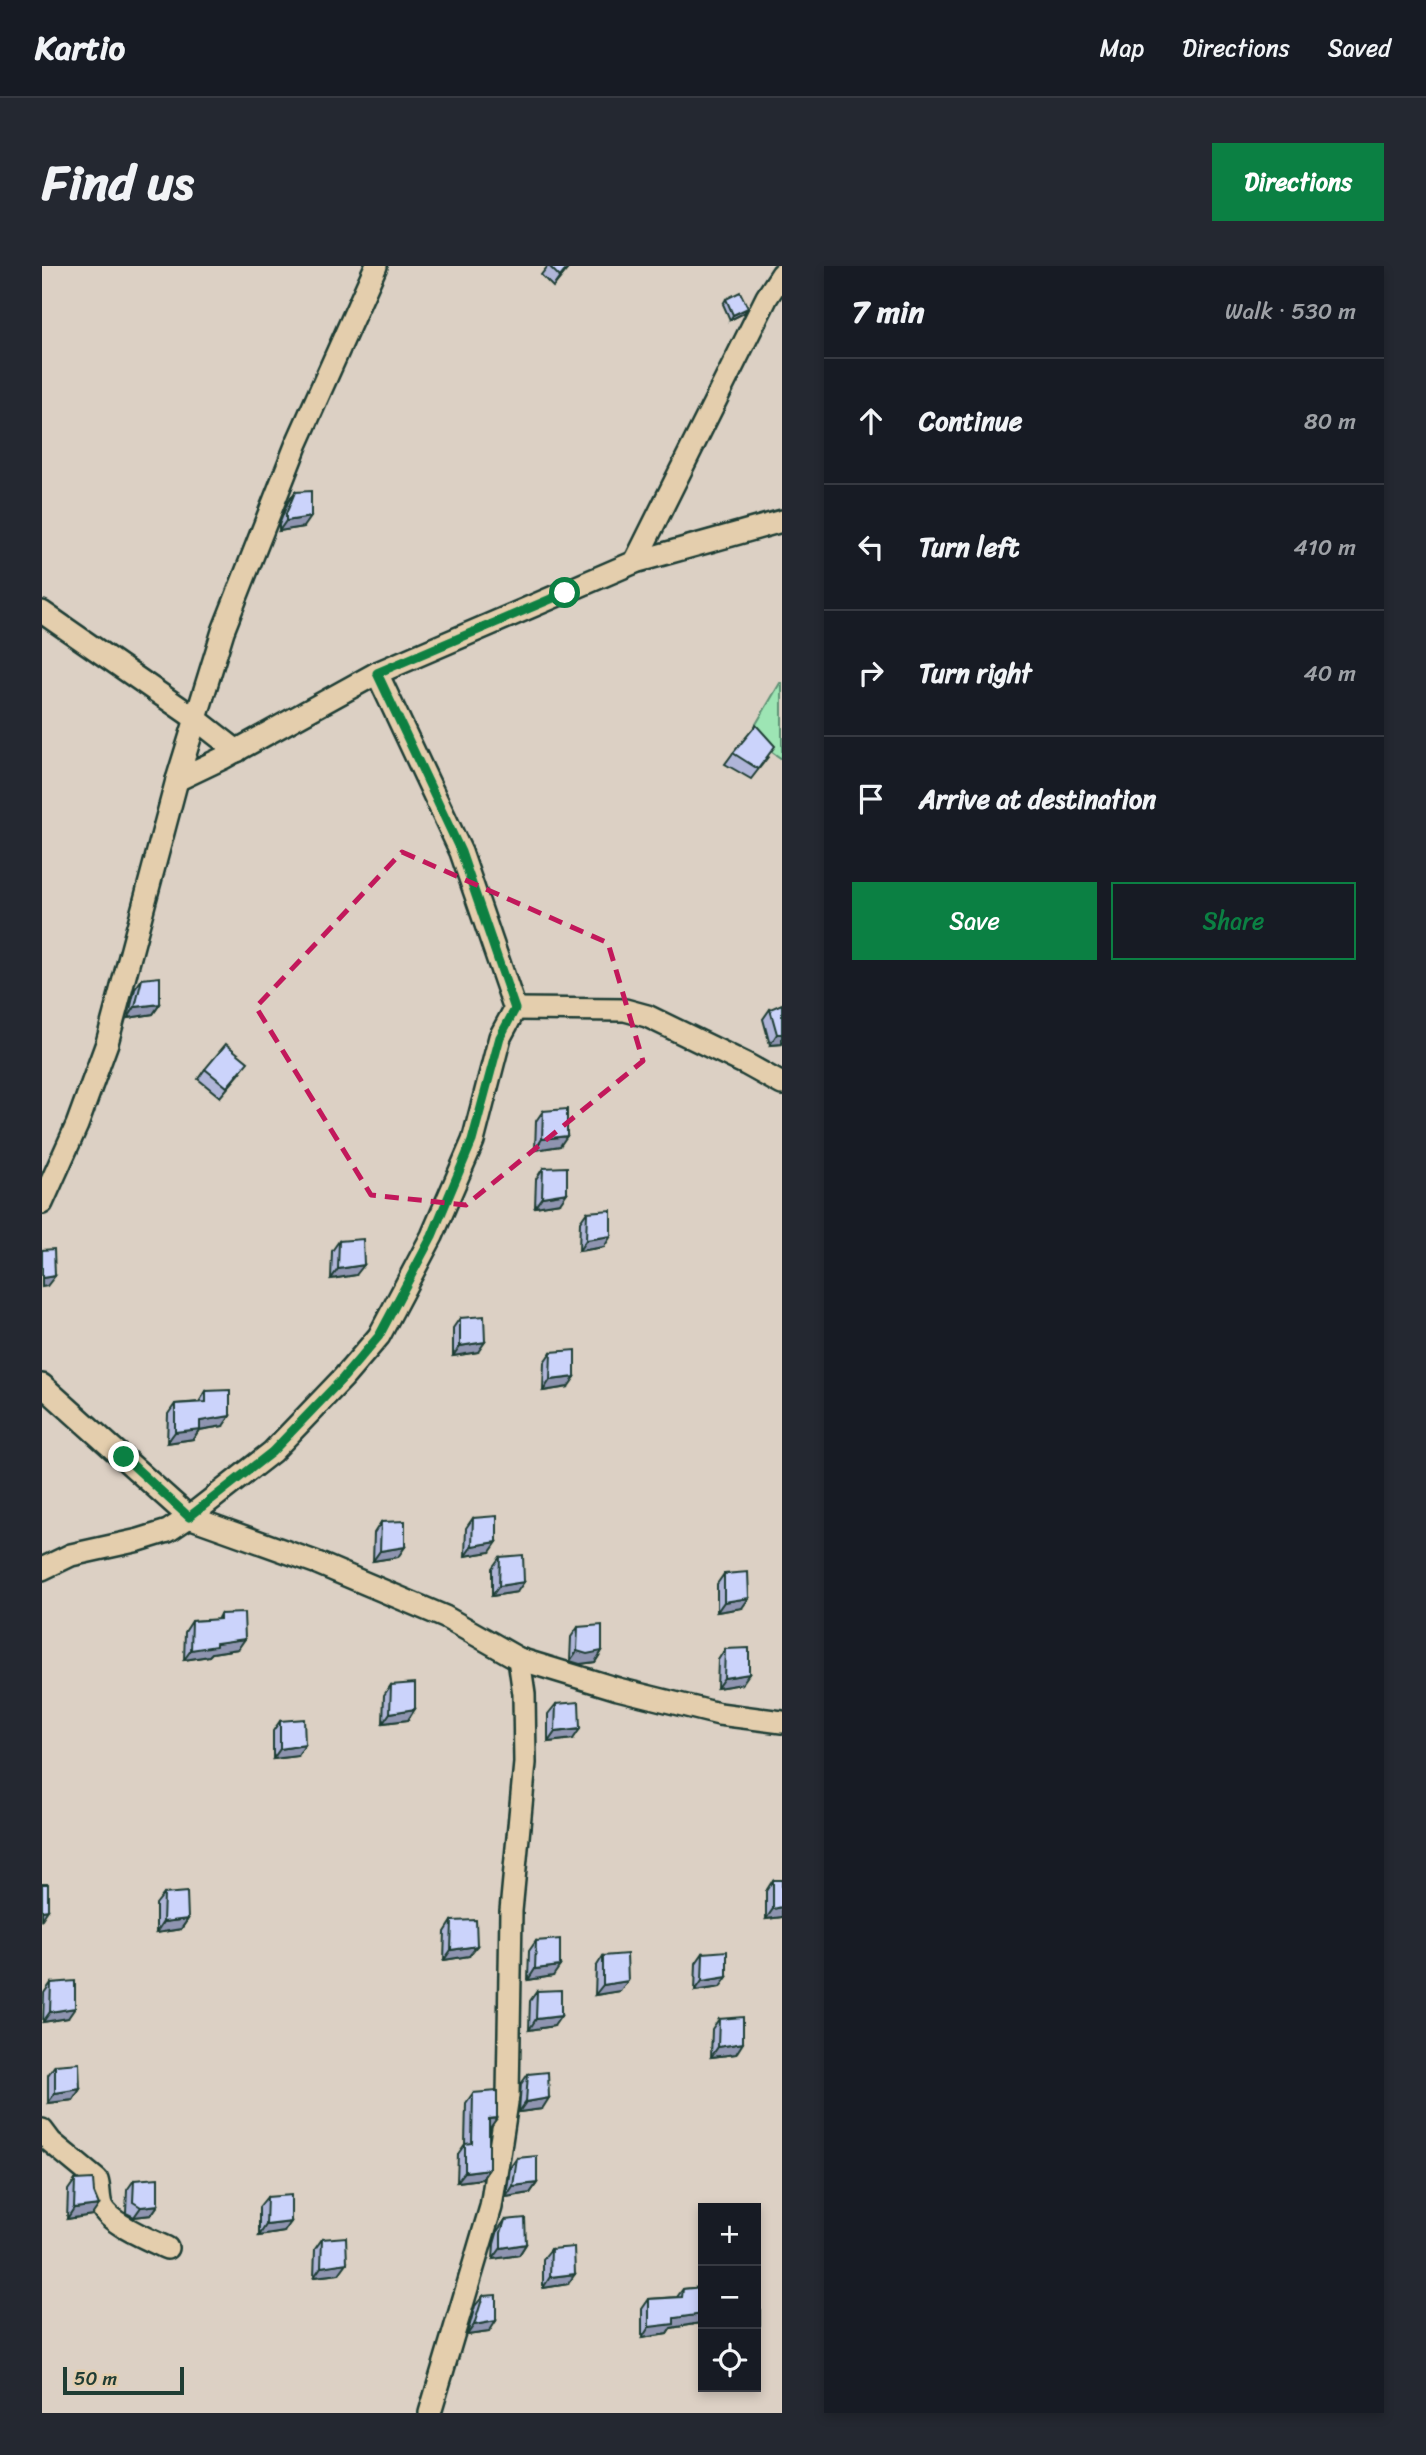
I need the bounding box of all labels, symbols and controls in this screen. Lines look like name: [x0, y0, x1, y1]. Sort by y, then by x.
text: Kartio: [35, 19, 125, 77]
text: Map: [1100, 27, 1144, 69]
text: Directions: [1182, 27, 1290, 69]
text: Saved: [1328, 27, 1391, 69]
text: Find us: [42, 139, 194, 226]
button: Directions: [1212, 143, 1384, 221]
text: 7 min: [852, 285, 924, 339]
text: Walk · 530 m: [1225, 291, 1356, 332]
text: Continue: [919, 398, 1022, 444]
text: 80 m: [1304, 401, 1356, 442]
icon: ahead: [852, 402, 890, 440]
text: Turn left: [919, 524, 1019, 570]
text: 410 m: [1294, 527, 1356, 568]
icon: left: [852, 528, 890, 566]
route start: [549, 577, 580, 608]
text: Turn right: [919, 650, 1032, 696]
text: 40 m: [1303, 653, 1356, 694]
icon: right: [852, 654, 890, 692]
text: Arrive at destination: [919, 776, 1156, 822]
icon: arrive: [852, 780, 890, 818]
button: Save: [852, 882, 1097, 960]
button: Share: [1111, 882, 1356, 960]
route end: [108, 1441, 139, 1472]
map controls: [698, 2203, 761, 2392]
button: +: [698, 2203, 761, 2266]
button: −: [698, 2266, 761, 2329]
button: locate: [698, 2329, 761, 2392]
text: 50 m: [74, 2362, 117, 2395]
scale bar: [63, 2364, 184, 2396]

